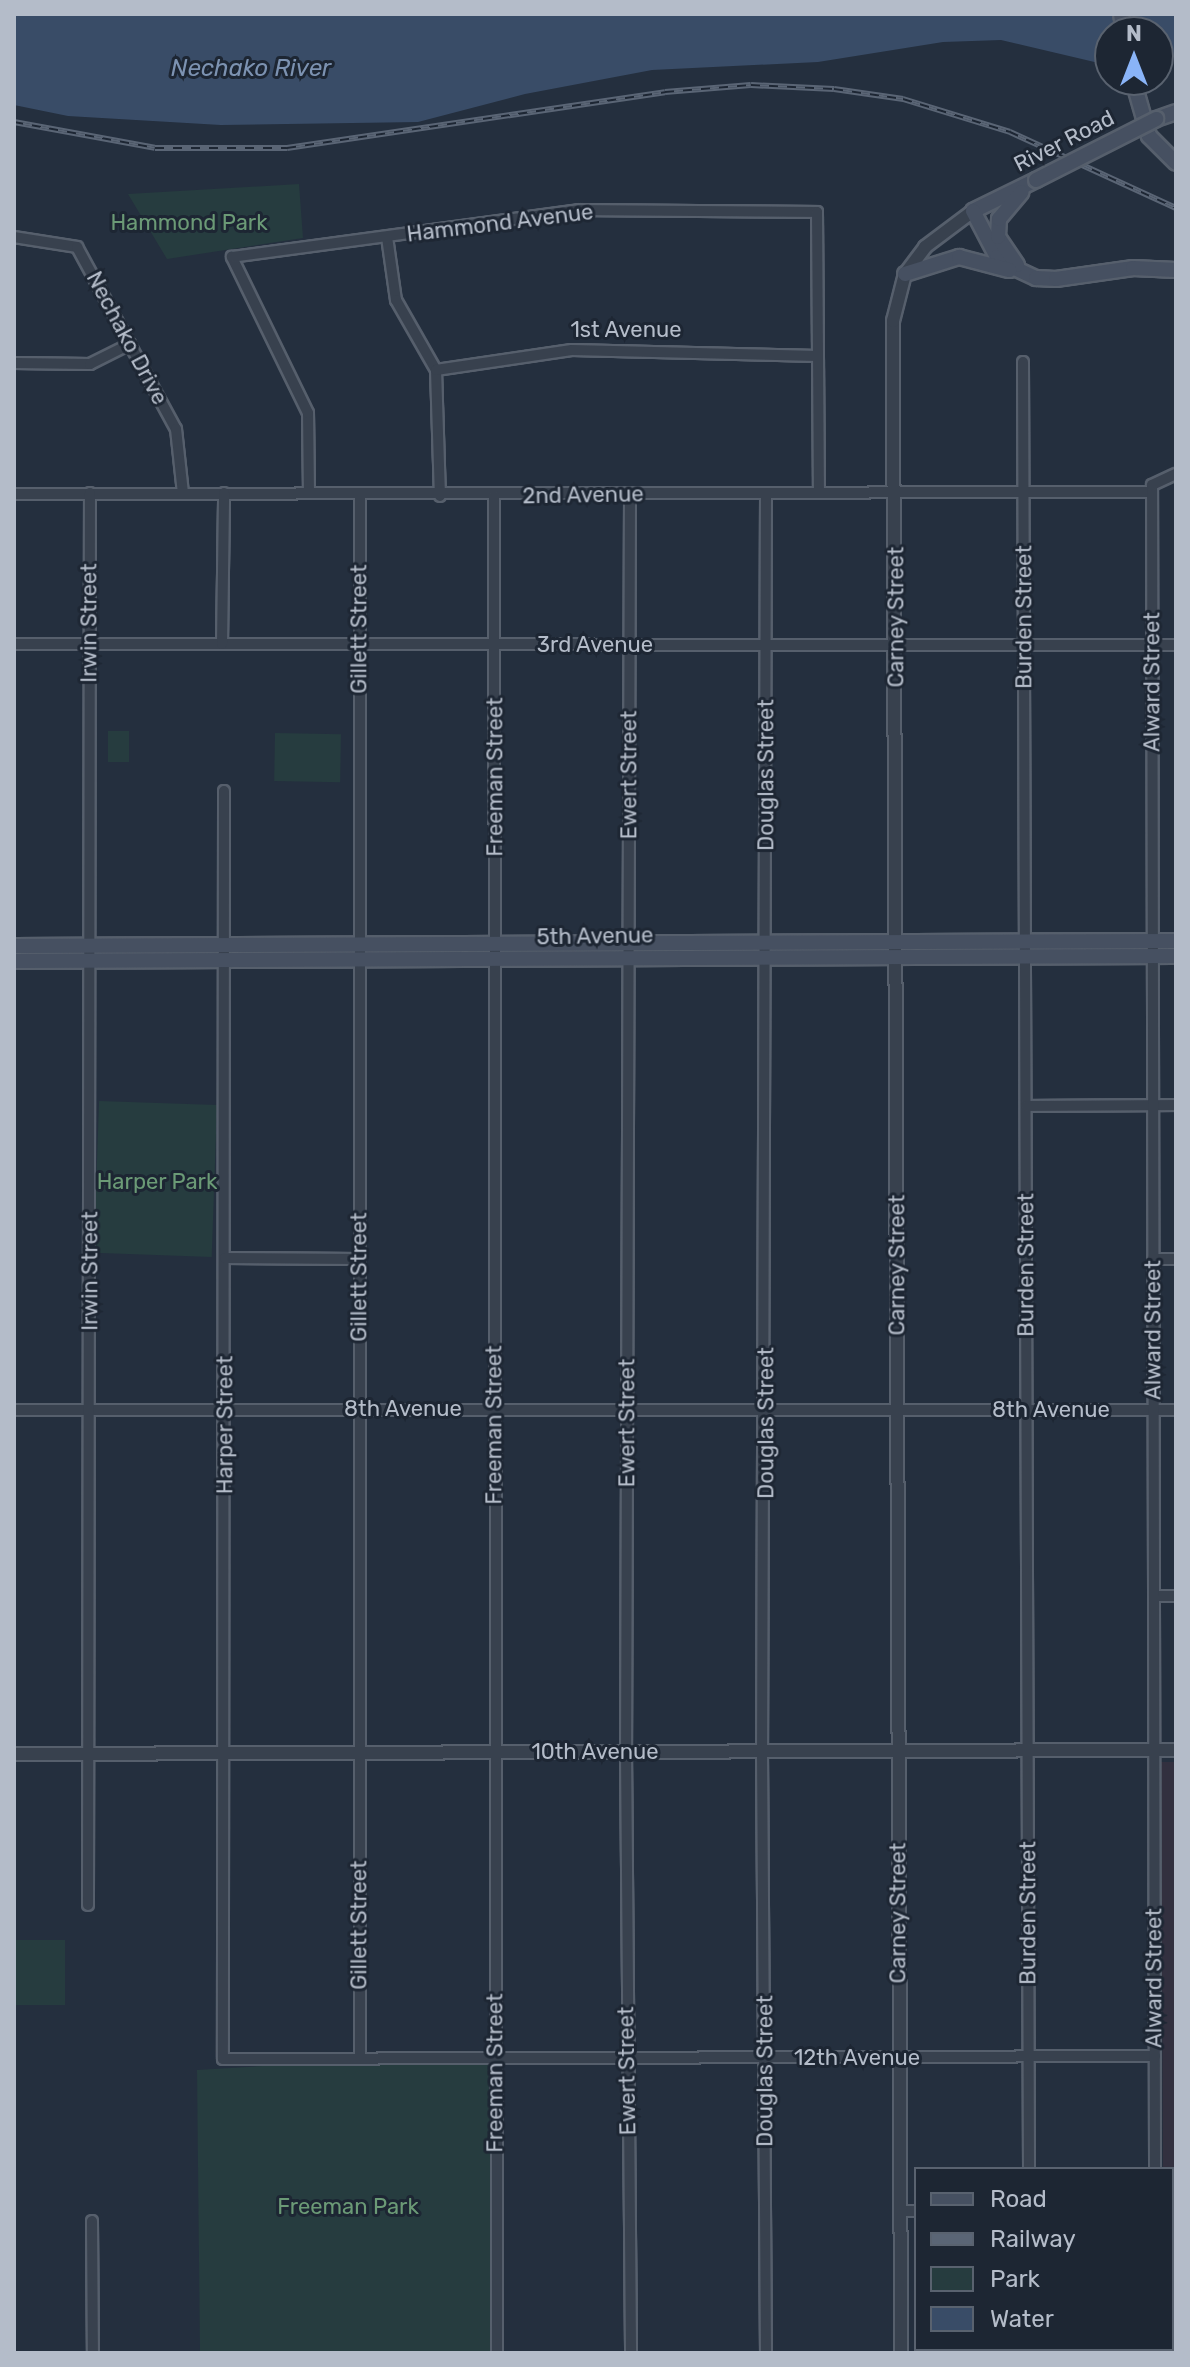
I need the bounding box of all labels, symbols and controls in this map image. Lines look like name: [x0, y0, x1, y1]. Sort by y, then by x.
north arrow: [1094, 16, 1174, 96]
text: N: [1126, 20, 1142, 47]
water label: Nechako River: [171, 55, 331, 83]
street label: River Road: [1009, 104, 1119, 178]
street label: Hammond Avenue: [405, 198, 595, 248]
park label: Hammond Park: [110, 210, 268, 236]
street label: Nechako Drive: [81, 267, 173, 409]
street label: 1st Avenue: [570, 317, 682, 343]
street label: 2nd Avenue: [522, 481, 644, 509]
street label: Burden Street: [1011, 545, 1037, 689]
street label: Carney Street: [883, 546, 909, 688]
street label: Irwin Street: [76, 563, 102, 683]
street label: Gillett Street: [346, 564, 372, 694]
street label: Alward Street: [1139, 612, 1165, 752]
street label: 3rd Avenue: [537, 632, 653, 658]
street label: Freeman Street: [482, 697, 508, 857]
street label: Douglas Street: [753, 699, 779, 851]
street label: Ewert Street: [616, 711, 642, 839]
street label: 5th Avenue: [536, 922, 654, 950]
park label: Harper Park: [96, 1169, 218, 1195]
street label: Burden Street: [1013, 1193, 1039, 1337]
street label: Carney Street: [884, 1194, 910, 1336]
street label: Irwin Street: [77, 1211, 103, 1331]
street label: Gillett Street: [346, 1212, 372, 1342]
street label: Alward Street: [1140, 1260, 1166, 1400]
street label: Freeman Street: [481, 1345, 507, 1505]
street label: Douglas Street: [753, 1347, 779, 1499]
street label: Harper Street: [212, 1356, 238, 1494]
street label: Ewert Street: [614, 1359, 640, 1487]
street label: 8th Avenue: [344, 1396, 462, 1422]
street label: 8th Avenue: [992, 1397, 1110, 1423]
street label: 10th Avenue: [531, 1739, 659, 1765]
street label: Burden Street: [1015, 1841, 1041, 1985]
street label: Carney Street: [885, 1842, 911, 1984]
street label: Gillett Street: [346, 1860, 372, 1990]
street label: Alward Street: [1141, 1908, 1167, 2048]
street label: Freeman Street: [482, 1993, 508, 2153]
street label: Douglas Street: [752, 1995, 778, 2147]
street label: Ewert Street: [613, 2006, 641, 2136]
street label: 12th Avenue: [794, 2045, 920, 2071]
legend: [914, 2167, 1174, 2351]
text: Road: [990, 2185, 1047, 2213]
park label: Freeman Park: [277, 2194, 419, 2220]
text: Railway: [990, 2225, 1076, 2253]
text: Park: [990, 2265, 1040, 2293]
text: Water: [990, 2305, 1054, 2333]

